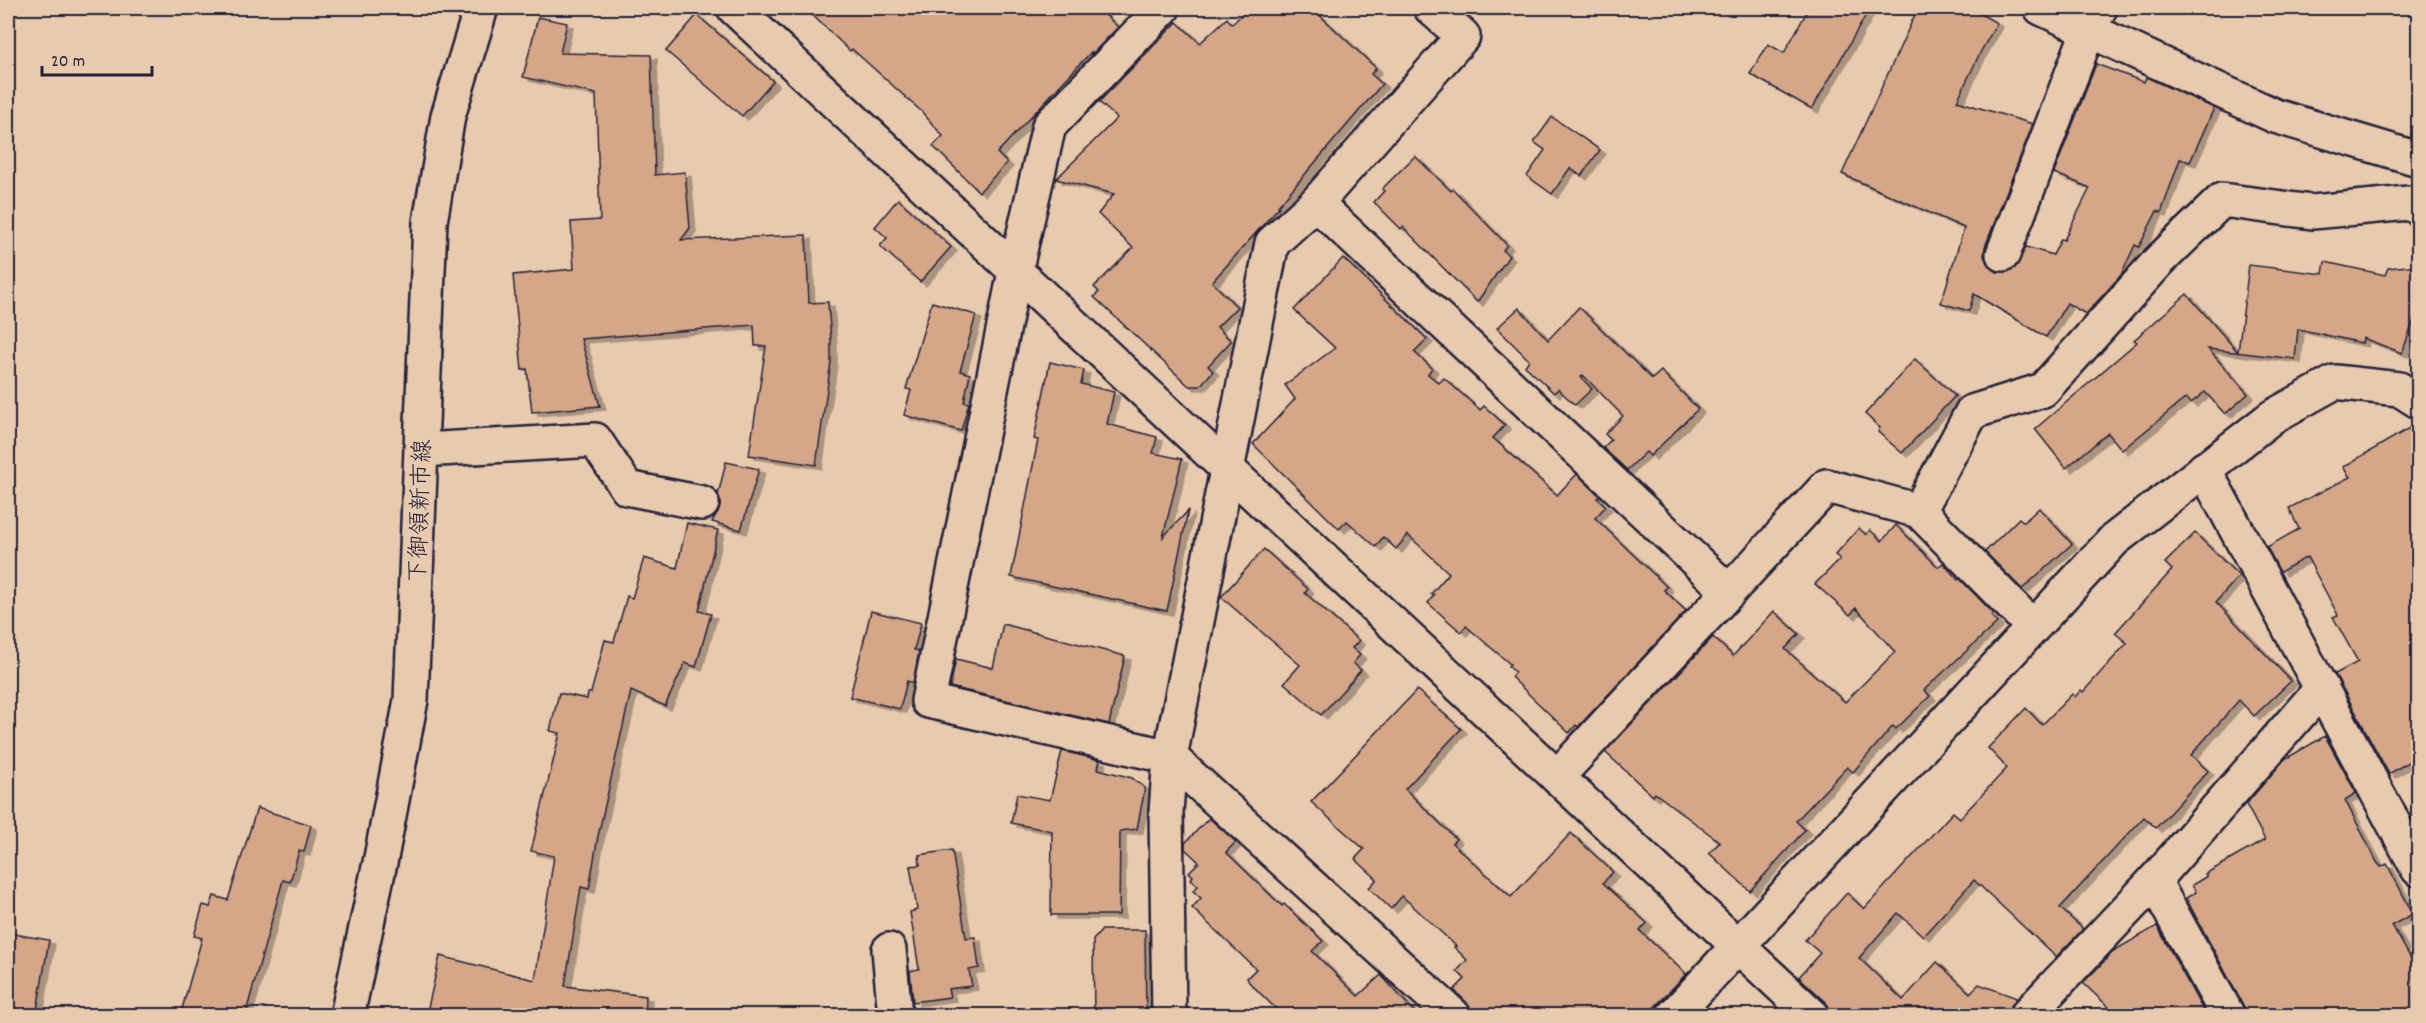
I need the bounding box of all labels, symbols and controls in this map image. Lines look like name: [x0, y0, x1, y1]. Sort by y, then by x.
scale bar: [42, 39, 152, 77]
text: 20 m: [51, 50, 85, 75]
street label: 下御領新市線: [402, 439, 442, 584]

